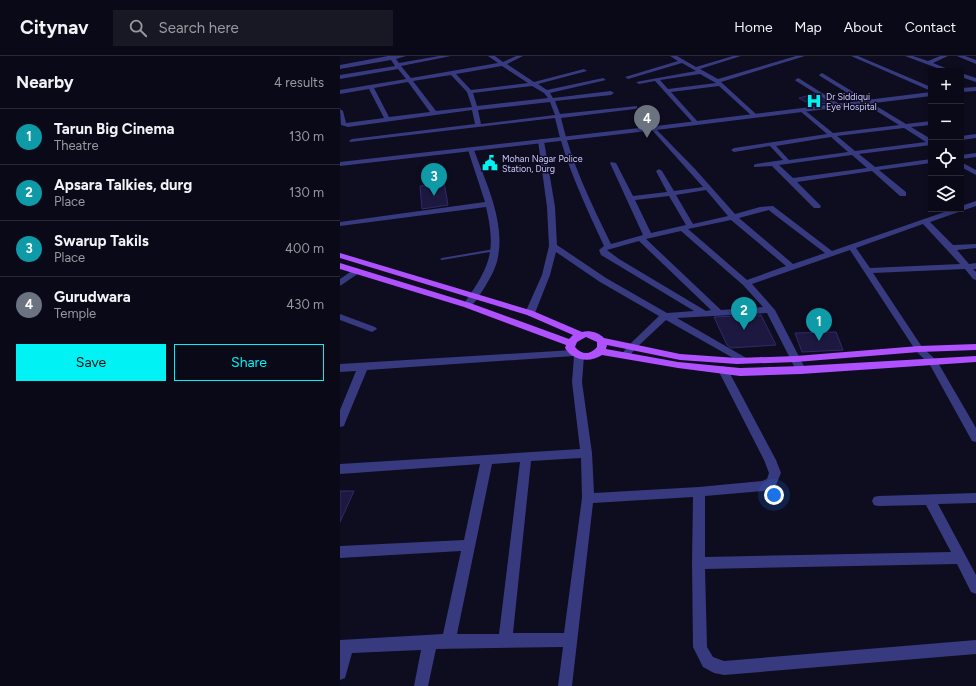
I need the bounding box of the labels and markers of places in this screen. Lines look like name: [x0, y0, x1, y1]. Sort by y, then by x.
place label: Dr Siddiqui Eye Hospital: [826, 91, 877, 112]
hospital icon: Dr Siddiqui Eye Hospital: [805, 92, 823, 110]
pin: 4: [634, 105, 660, 138]
place label: Mohan Nagar Police Station, Durg: [502, 153, 583, 174]
public building icon: Mohan Nagar Police Station, Durg: [481, 154, 499, 172]
pin: 3: [421, 163, 447, 196]
pin: 2: [731, 297, 757, 330]
pin: 1: [806, 308, 832, 341]

